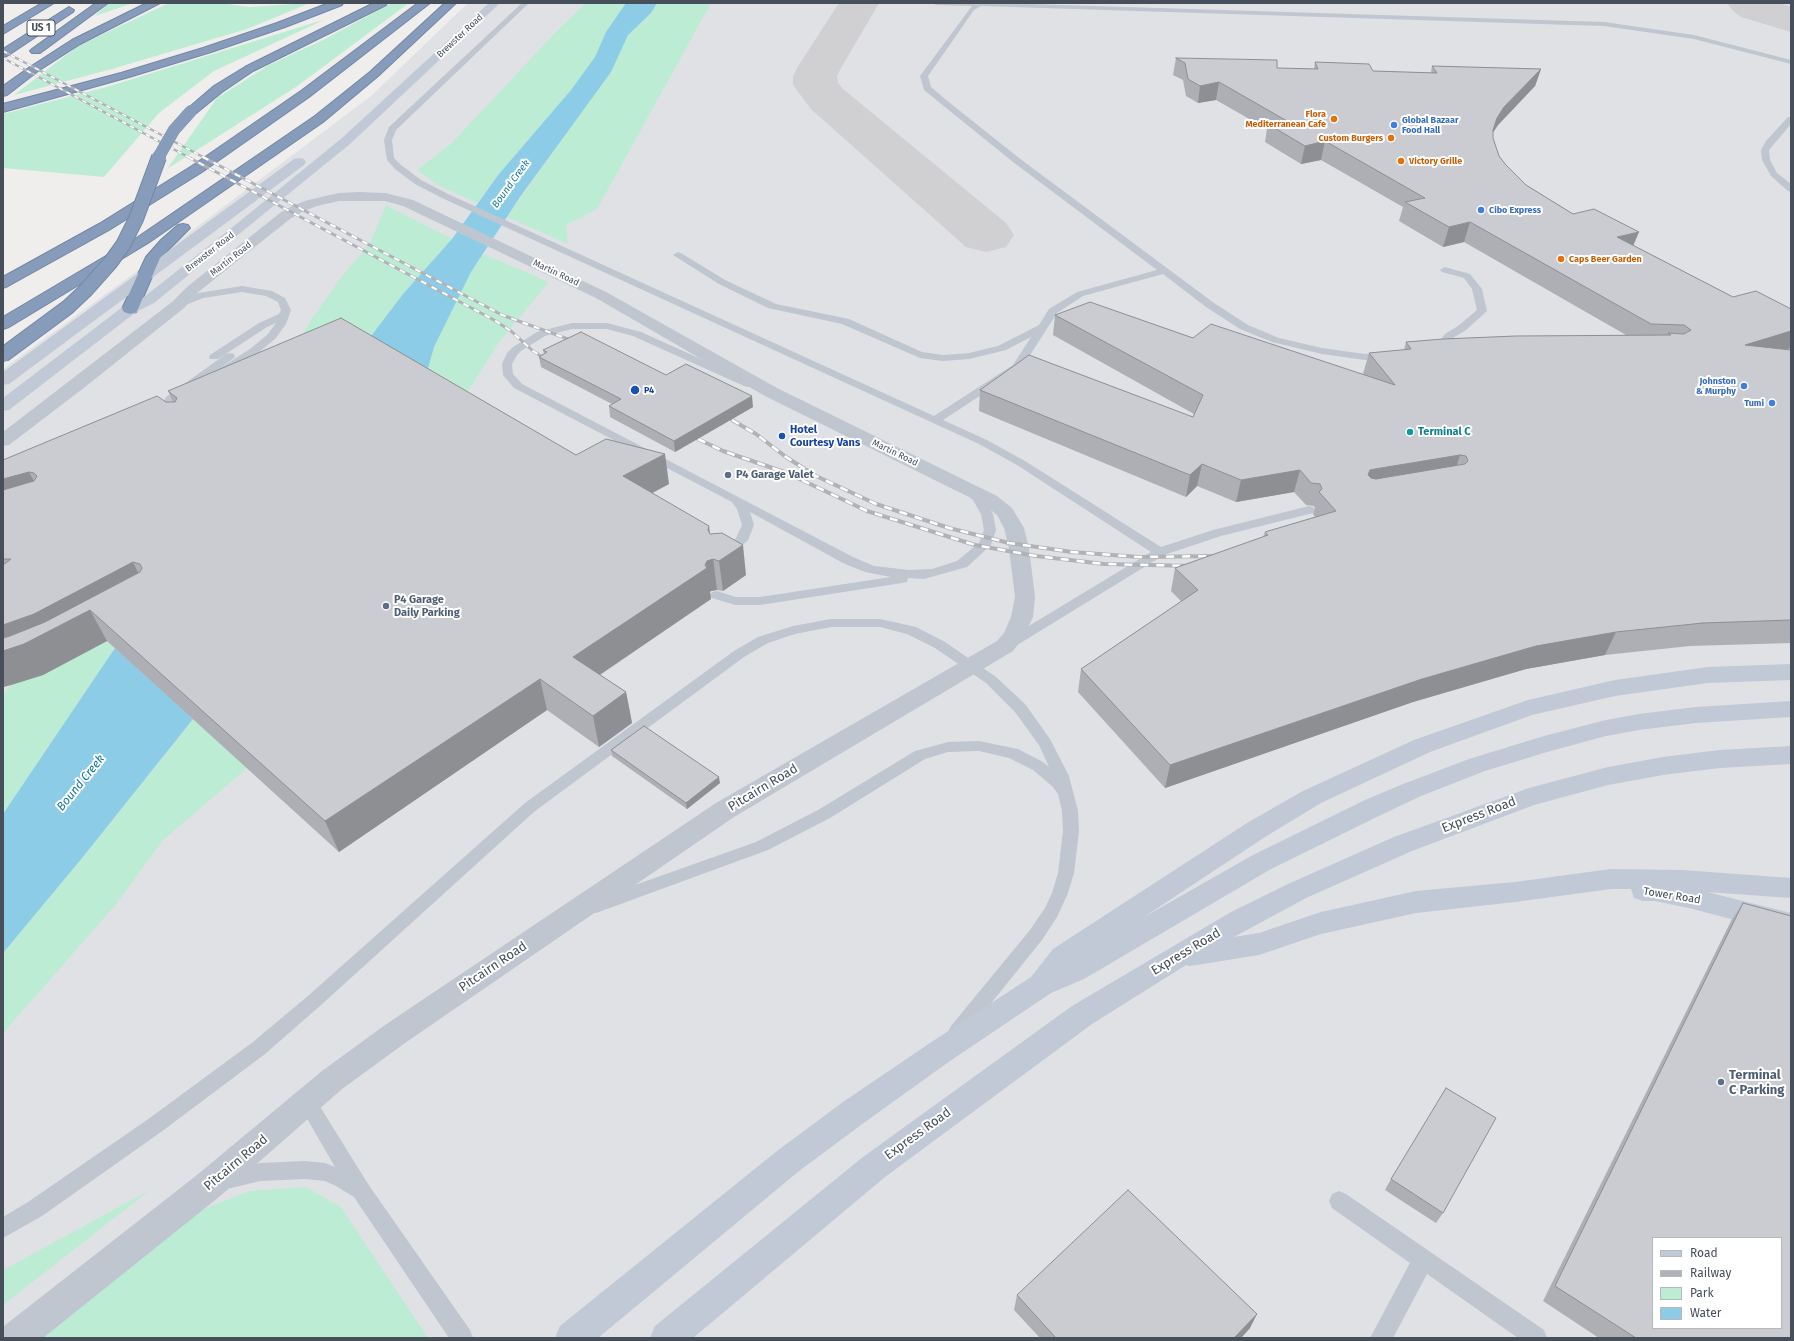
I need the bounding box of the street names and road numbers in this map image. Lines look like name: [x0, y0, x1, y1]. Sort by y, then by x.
street label: Brewster Road: [435, 12, 485, 60]
road number: US 1: [27, 20, 55, 36]
street label: Brewster Road: [183, 230, 237, 274]
street label: Martin Road: [208, 239, 254, 279]
street label: Martin Road: [531, 258, 581, 288]
street label: Martin Road: [870, 437, 920, 469]
street label: Pitcairn Road: [725, 761, 801, 815]
street label: Express Road: [1440, 794, 1518, 836]
street label: Tower Road: [1642, 885, 1702, 907]
street label: Express Road: [1148, 925, 1224, 979]
street label: Pitcairn Road: [456, 939, 530, 995]
street label: Express Road: [882, 1105, 954, 1163]
street label: Pitcairn Road: [201, 1132, 271, 1194]

